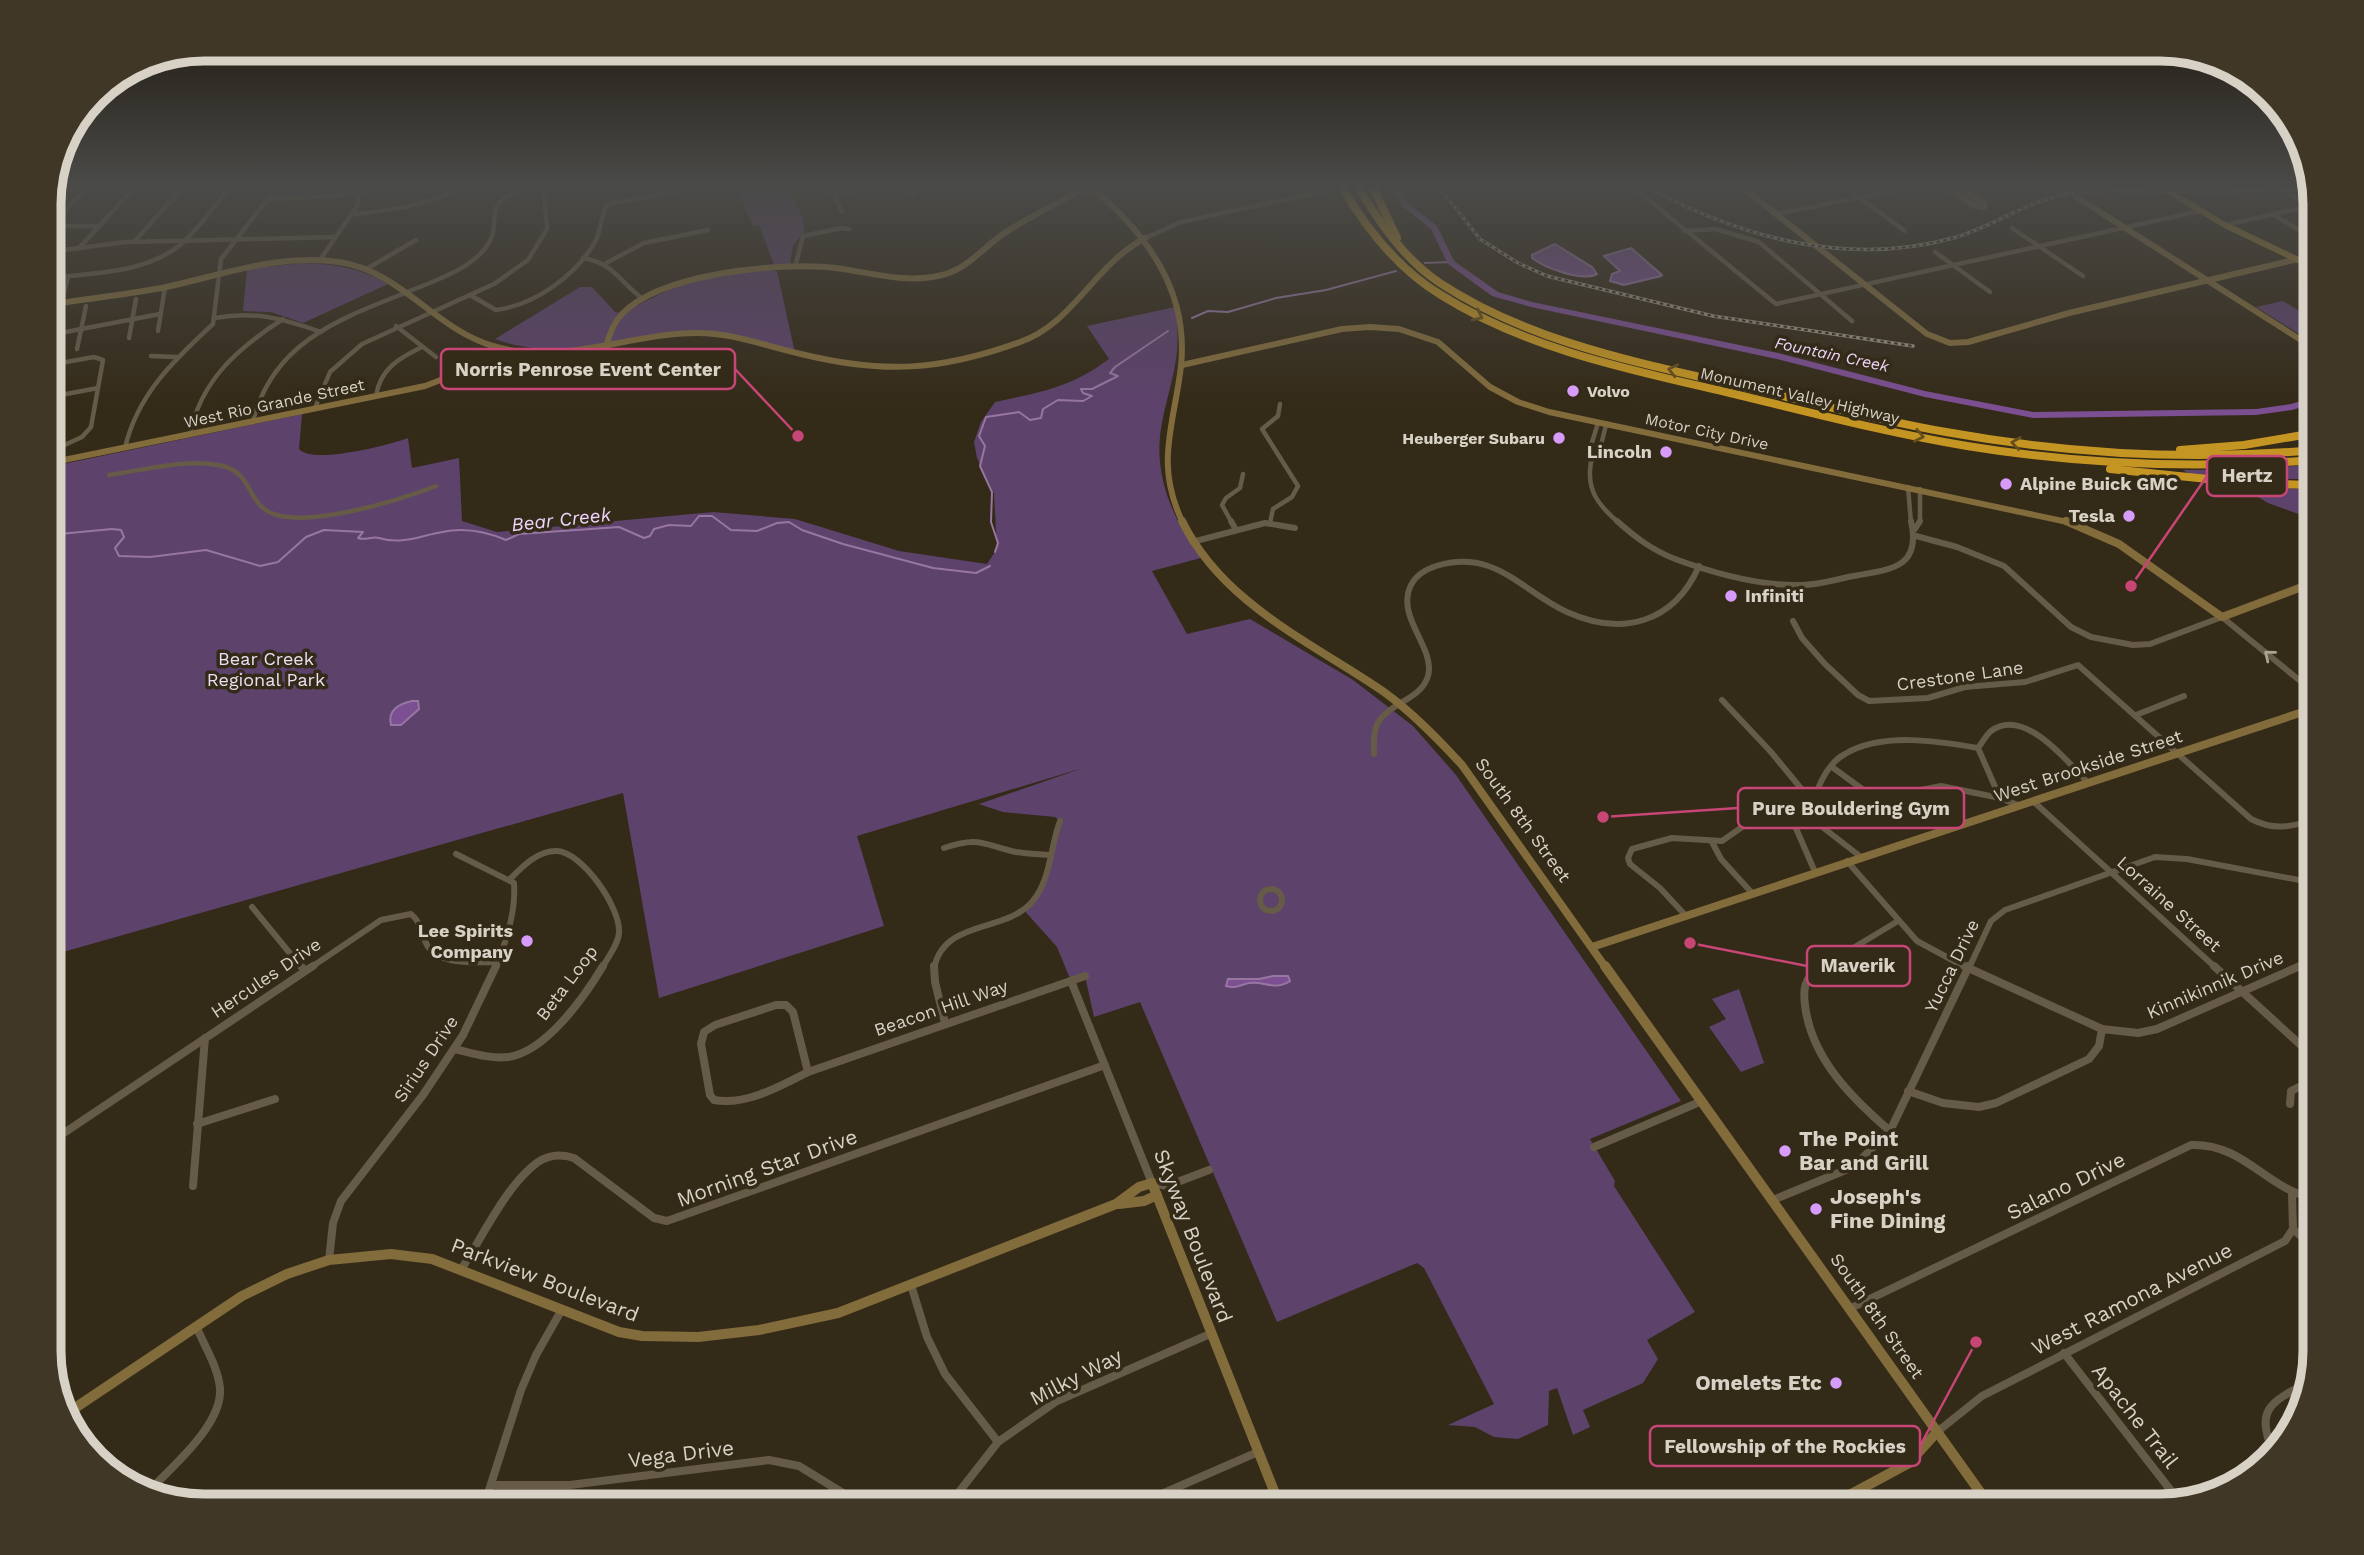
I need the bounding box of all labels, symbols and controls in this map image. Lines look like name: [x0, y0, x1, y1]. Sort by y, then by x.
one-way arrow: [1471, 308, 1483, 322]
water label: Fountain Creek: [1773, 333, 1892, 376]
callout: Norris Penrose Event Center: [441, 349, 735, 389]
text: Norris Penrose Event Center: [455, 358, 722, 381]
street label: Monument Valley Highway: [1699, 363, 1902, 428]
one-way arrow: [1667, 364, 1679, 379]
street label: West Rio Grande Street: [182, 375, 366, 432]
place label: Volvo: [1587, 382, 1630, 401]
marker: Volvo: [1565, 383, 1581, 399]
street label: Motor City Drive: [1643, 409, 1770, 454]
one-way arrow: [1913, 428, 1925, 443]
place label: Heuberger Subaru: [1402, 429, 1545, 448]
marker: Heuberger Subaru: [1551, 430, 1567, 446]
one-way arrow: [2010, 435, 2021, 450]
place label: Lincoln: [1587, 441, 1652, 462]
marker: Lincoln: [1658, 444, 1674, 460]
callout: Hertz: [2207, 456, 2287, 496]
text: Hertz: [2221, 464, 2273, 487]
place label: Alpine Buick GMC: [2020, 473, 2178, 494]
marker: Alpine Buick GMC: [1998, 476, 2014, 492]
water label: Bear Creek: [510, 503, 613, 536]
place label: Tesla: [2068, 505, 2116, 526]
marker: Tesla: [2121, 508, 2137, 524]
place label: Infiniti: [1745, 585, 1804, 606]
marker: Infiniti: [1723, 588, 1739, 604]
park label: Bear Creek Regional Park: [207, 648, 325, 690]
one-way arrow: [2264, 651, 2277, 663]
street label: Crestone Lane: [1895, 656, 2025, 695]
street label: West Brookside Street: [1991, 725, 2185, 806]
street label: South 8th Street: [1471, 754, 1576, 886]
callout: Pure Bouldering Gym: [1738, 788, 1964, 828]
text: Pure Bouldering Gym: [1752, 797, 1950, 820]
street label: Lorraine Street: [2113, 851, 2226, 956]
street label: Yucca Drive: [1920, 916, 1983, 1016]
place label: Lee Spirits Company: [418, 920, 514, 962]
street label: Hercules Drive: [207, 933, 325, 1022]
marker: Lee Spirits Company: [519, 933, 535, 949]
street label: Beta Loop: [532, 941, 602, 1024]
callout: Maverik: [1807, 946, 1910, 986]
street label: Kinnikinnik Drive: [2143, 946, 2286, 1023]
text: Maverik: [1821, 954, 1896, 977]
street label: Beacon Hill Way: [871, 975, 1011, 1040]
street label: Sirius Drive: [389, 1011, 462, 1106]
street label: Morning Star Drive: [673, 1123, 861, 1212]
place label: The Point Bar and Grill: [1799, 1126, 1929, 1175]
marker: The Point Bar and Grill: [1777, 1143, 1793, 1159]
street label: Skyway Boulevard: [1149, 1146, 1238, 1326]
street label: Salano Drive: [2003, 1146, 2129, 1225]
place label: Joseph's Fine Dining: [1830, 1184, 1945, 1233]
marker: Joseph's Fine Dining: [1808, 1201, 1824, 1217]
street label: Parkview Boulevard: [448, 1232, 643, 1327]
street label: West Ramona Avenue: [2027, 1237, 2236, 1360]
street label: South 8th Street: [1826, 1249, 1929, 1383]
street label: Milky Way: [1025, 1343, 1126, 1410]
street label: Apache Trail: [2087, 1358, 2184, 1473]
place label: Omelets Etc: [1695, 1370, 1822, 1395]
marker: Omelets Etc: [1828, 1375, 1844, 1391]
callout: Fellowship of the Rockies: [1650, 1426, 1920, 1466]
street label: Vega Drive: [626, 1435, 735, 1472]
text: Fellowship of the Rockies: [1664, 1435, 1906, 1458]

